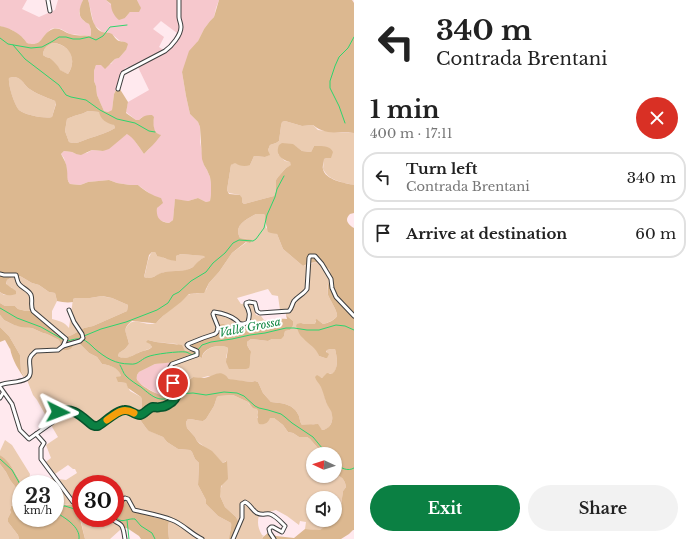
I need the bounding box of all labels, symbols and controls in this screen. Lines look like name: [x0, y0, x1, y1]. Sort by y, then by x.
text: 340 m: [436, 13, 532, 48]
icon: left: [370, 16, 422, 68]
text: Contrada Brentani: [436, 48, 607, 70]
text: 1 min: [370, 95, 440, 124]
button: close: [636, 97, 678, 139]
text: 400 m · 17:11: [370, 125, 453, 142]
text: Turn left: [406, 159, 477, 178]
icon: left: [372, 166, 394, 188]
text: 340 m: [627, 168, 676, 187]
text: Contrada Brentani: [406, 178, 530, 195]
icon: arrive: [372, 222, 394, 244]
text: Arrive at destination: [406, 224, 567, 243]
text: 60 m: [635, 224, 676, 243]
water label: Valle Grossa: [218, 314, 282, 340]
pin: [156, 366, 190, 400]
icon: arrive: [162, 372, 184, 394]
position arrow: [37, 391, 79, 433]
north arrow: [306, 447, 342, 483]
map controls: [306, 447, 342, 527]
speed limit sign: 30: [72, 475, 124, 527]
text: 23: [25, 484, 51, 508]
button: Exit: [370, 485, 520, 531]
button: Share: [528, 485, 678, 531]
button: sound: [306, 491, 342, 527]
text: km/h: [24, 504, 52, 517]

